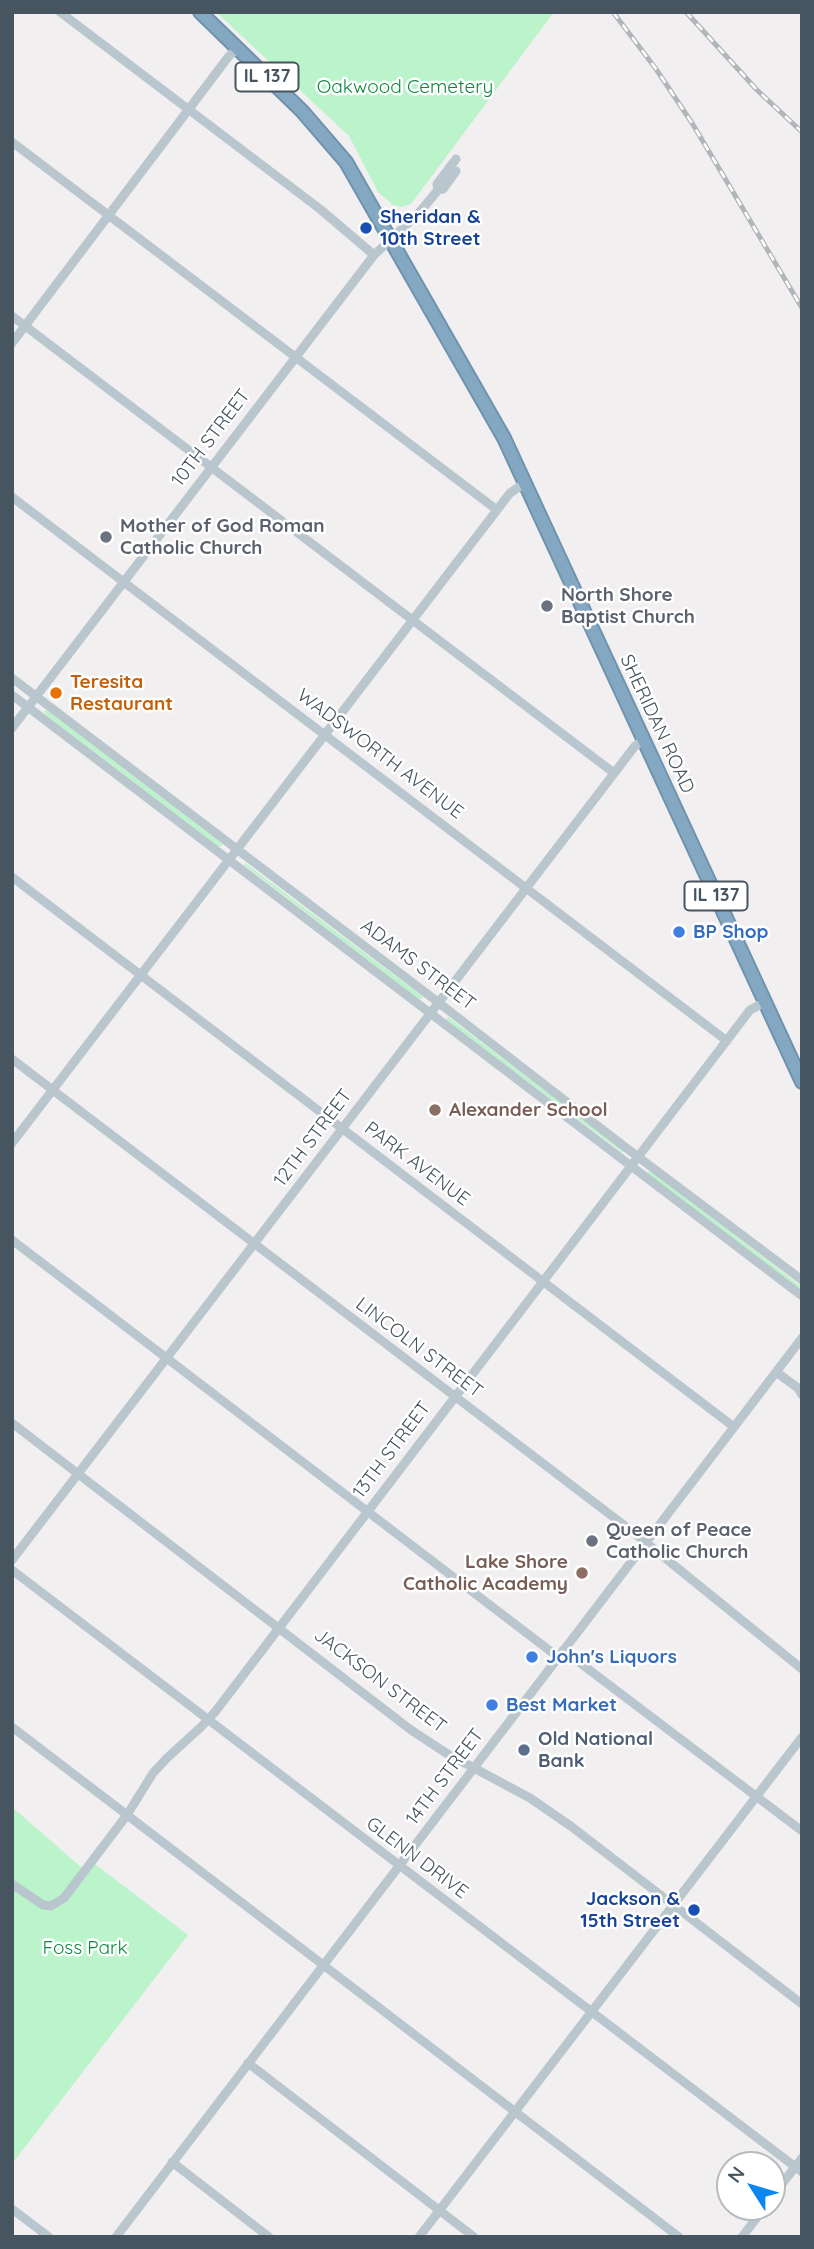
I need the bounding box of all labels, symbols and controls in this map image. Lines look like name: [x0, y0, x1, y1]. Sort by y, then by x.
road number: IL 137: [236, 62, 298, 92]
park label: Oakwood Cemetery: [317, 76, 493, 98]
place label: Sheridan & 10th Street: [380, 206, 480, 250]
marker: Sheridan & 10th Street: [358, 220, 374, 236]
street label: 10TH STREET: [167, 385, 255, 491]
place label: Mother of God Roman Catholic Church: [120, 515, 324, 559]
marker: Mother of God Roman Catholic Church: [98, 529, 114, 545]
place label: North Shore Baptist Church: [561, 584, 695, 628]
marker: North Shore Baptist Church: [539, 598, 555, 614]
street label: SHERIDAN ROAD: [615, 651, 699, 797]
place label: Teresita Restaurant: [70, 671, 173, 715]
street label: WADSWORTH AVENUE: [292, 684, 468, 824]
marker: Teresita Restaurant: [48, 685, 64, 701]
road number: IL 137: [684, 882, 748, 911]
street label: ADAMS STREET: [356, 914, 480, 1016]
place label: BP Shop: [693, 921, 768, 943]
marker: BP Shop: [671, 924, 687, 940]
street label: 12TH STREET: [269, 1085, 357, 1191]
place label: Alexander School: [449, 1099, 608, 1121]
marker: Alexander School: [427, 1102, 443, 1118]
street label: PARK AVENUE: [360, 1117, 474, 1211]
street label: LINCOLN STREET: [351, 1293, 487, 1403]
street label: 13TH STREET: [348, 1397, 436, 1503]
place label: Queen of Peace Catholic Church: [606, 1519, 752, 1563]
marker: Queen of Peace Catholic Church: [584, 1533, 600, 1549]
place label: Lake Shore Catholic Academy: [403, 1551, 568, 1595]
marker: Lake Shore Catholic Academy: [574, 1565, 590, 1581]
street label: JACKSON STREET: [309, 1624, 451, 1738]
place label: John's Liquors: [546, 1646, 677, 1668]
marker: John's Liquors: [524, 1649, 540, 1665]
place label: Best Market: [506, 1694, 617, 1716]
marker: Best Market: [484, 1697, 500, 1713]
street label: 14TH STREET: [401, 1724, 489, 1830]
place label: Old National Bank: [538, 1728, 653, 1772]
marker: Old National Bank: [516, 1742, 532, 1758]
street label: GLENN DRIVE: [362, 1812, 472, 1904]
place label: Jackson & 15th Street: [580, 1888, 680, 1932]
marker: Jackson & 15th Street: [686, 1902, 702, 1918]
park label: Foss Park: [42, 1937, 128, 1959]
north arrow: [716, 2151, 786, 2221]
text: N: [722, 2162, 750, 2187]

